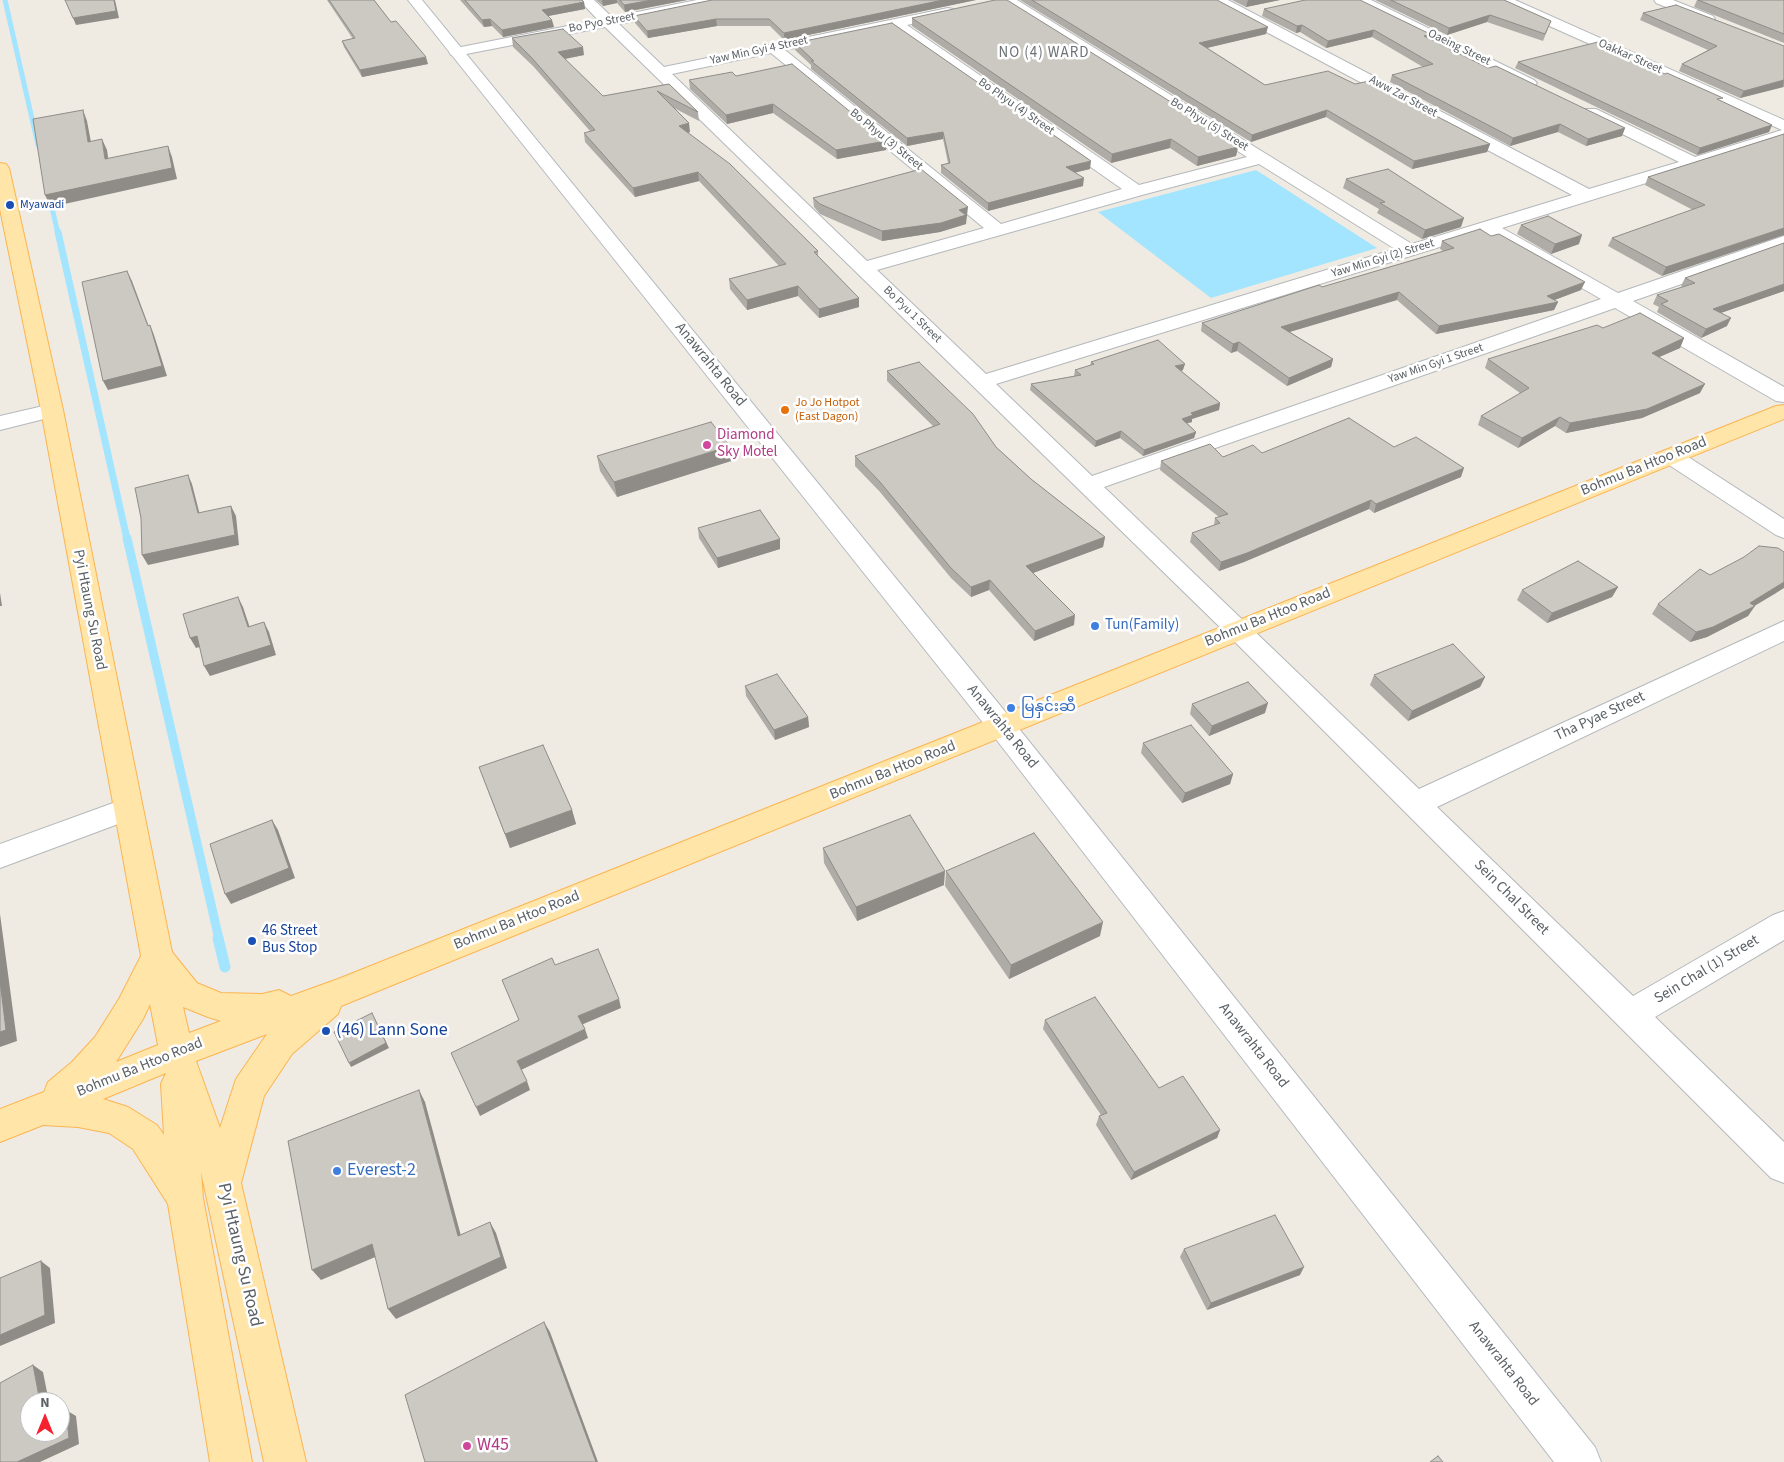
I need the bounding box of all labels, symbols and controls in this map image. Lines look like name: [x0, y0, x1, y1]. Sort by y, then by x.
street label: Bo Pyo Street: [568, 10, 636, 36]
street label: Oaeing Street: [1425, 27, 1493, 69]
street label: Yaw Min Gyi 4 Street: [709, 34, 809, 68]
street label: Oakkar Street: [1596, 37, 1664, 77]
district label: NO (4) WARD: [997, 45, 1091, 63]
street label: Aww Zar Street: [1366, 73, 1440, 121]
street label: Bo Phyu (4) Street: [975, 75, 1057, 139]
street label: Bo Phyu (5) Street: [1167, 95, 1251, 155]
street label: Bo Phyu (3) Street: [847, 106, 925, 174]
place label: Myawadi: [20, 198, 64, 212]
marker: Myawadi: [4, 199, 16, 211]
street label: Yaw Min Gyi (2) Street: [1330, 237, 1436, 281]
street label: Bo Pyu 1 Street: [880, 284, 944, 346]
street label: Anawrahta Road: [671, 319, 749, 411]
street label: Yaw Min Gyi 1 Street: [1387, 341, 1485, 387]
place label: Jo Jo Hotpot (East Dagon): [795, 396, 859, 424]
marker: Jo Jo Hotpot (East Dagon): [779, 404, 791, 416]
place label: Diamond Sky Motel: [717, 427, 777, 462]
street label: Bohmu Ba Htoo Road: [1578, 434, 1710, 500]
marker: Diamond Sky Motel: [701, 439, 713, 451]
street label: Pyi Htaung Su Road: [68, 548, 110, 672]
street label: Bohmu Ba Htoo Road: [1202, 585, 1334, 651]
place label: Tun(Family): [1105, 617, 1179, 635]
marker: Tun(Family): [1089, 620, 1101, 632]
street label: Anawrahta Road: [963, 681, 1041, 773]
street label: Tha Pyae Street: [1552, 688, 1648, 746]
place label: မြနှင်းဆီ: [1021, 699, 1076, 717]
marker: မြနှင်းဆီ: [1005, 702, 1017, 714]
street label: Bohmu Ba Htoo Road: [827, 738, 959, 804]
street label: Sein Chal Street: [1470, 857, 1552, 939]
street label: Bohmu Ba Htoo Road: [451, 888, 583, 954]
place label: 46 Street Bus Stop: [262, 923, 317, 958]
street label: Sein Chal (1) Street: [1652, 932, 1762, 1008]
marker: 46 Street Bus Stop: [246, 935, 258, 947]
street label: Anawrahta Road: [1214, 1000, 1292, 1092]
place label: (46) Lann Sone: [336, 1020, 448, 1042]
marker: (46) Lann Sone: [320, 1025, 332, 1037]
street label: Bohmu Ba Htoo Road: [74, 1035, 206, 1101]
place label: Everest-2: [347, 1160, 416, 1182]
marker: Everest-2: [331, 1165, 343, 1177]
street label: Pyi Htaung Su Road: [212, 1181, 266, 1329]
street label: Anawrahta Road: [1464, 1318, 1542, 1410]
north arrow: [20, 1392, 70, 1442]
text: N: [40, 1393, 50, 1413]
place label: W45: [477, 1435, 509, 1457]
marker: W45: [461, 1440, 473, 1452]

